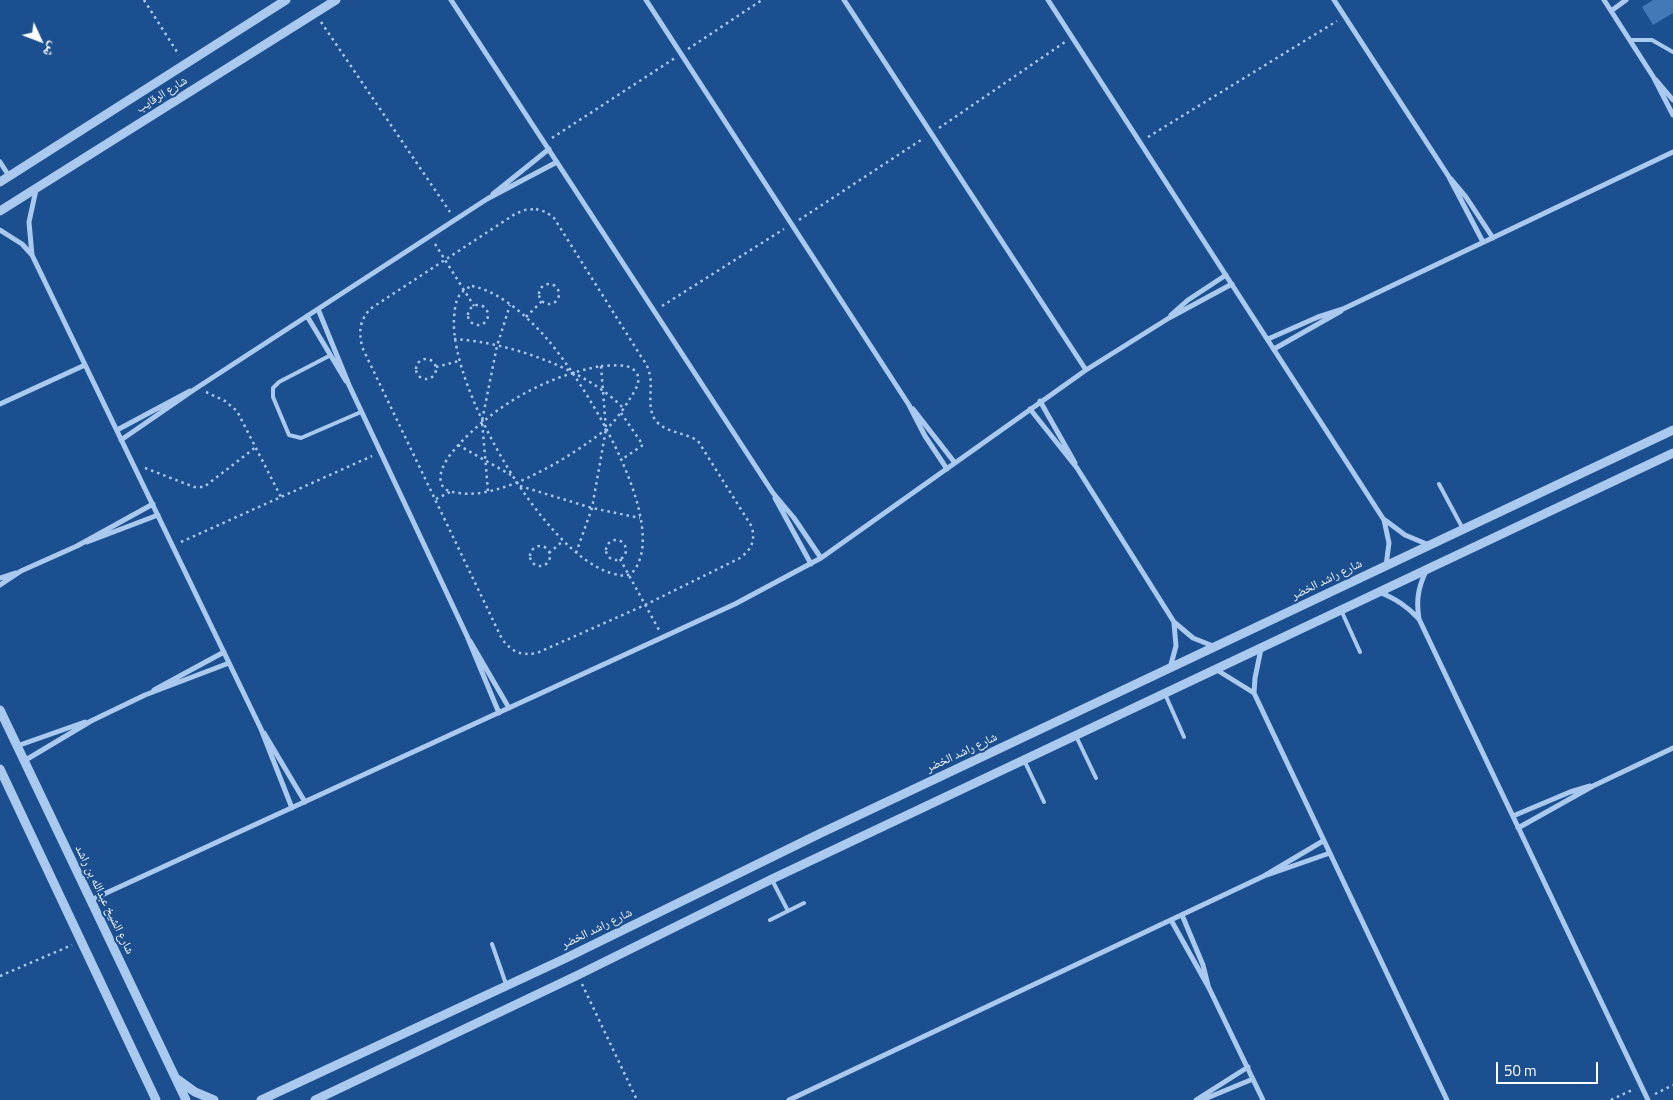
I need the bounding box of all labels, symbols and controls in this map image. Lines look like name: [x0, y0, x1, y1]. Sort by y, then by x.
north arrow: [15, 15, 65, 65]
text: ش: [39, 38, 64, 63]
street label: شارع الرقايب: [134, 74, 190, 116]
street label: شارع راشد الخضر: [1289, 557, 1365, 603]
street label: شارع راشد الخضر: [924, 730, 1000, 776]
street label: شارع الشيخ عبدالله بن راشد: [71, 843, 137, 957]
street label: شارع راشد الخضر: [559, 906, 635, 952]
scale bar: [1498, 1052, 1600, 1084]
text: 50 m: [1504, 1059, 1537, 1082]

